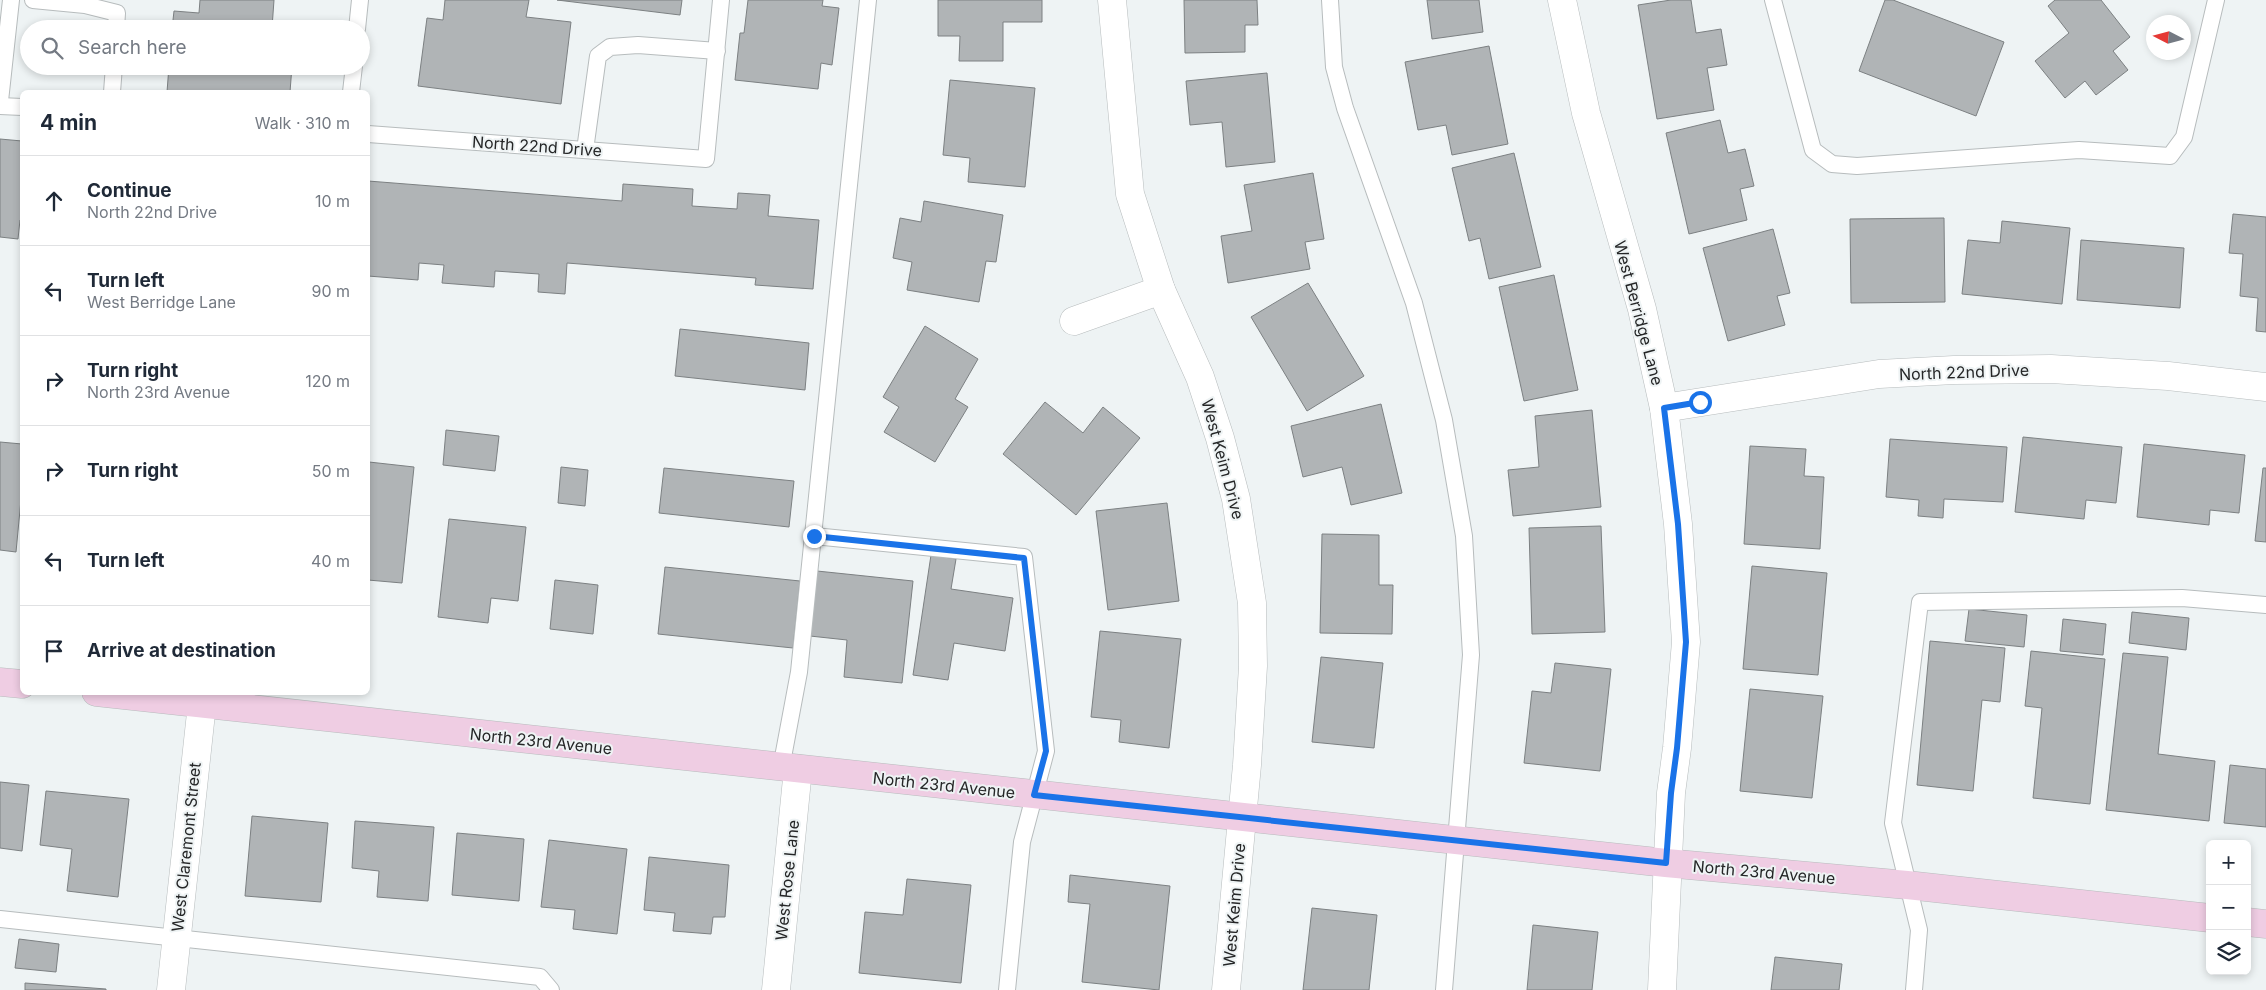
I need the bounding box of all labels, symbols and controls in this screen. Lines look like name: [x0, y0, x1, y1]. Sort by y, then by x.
north arrow: [2146, 15, 2191, 60]
search box: [20, 20, 370, 75]
icon: search: [38, 34, 66, 62]
text: Search here: [78, 36, 187, 59]
text: 4 min: [40, 110, 97, 135]
text: Walk · 310 m: [255, 113, 350, 133]
street label: North 22nd Drive: [471, 131, 603, 161]
text: Continue: [87, 179, 172, 202]
icon: ahead: [40, 187, 68, 215]
text: 10 m: [315, 191, 350, 211]
text: North 22nd Drive: [87, 202, 217, 222]
street label: West Berridge Lane: [1610, 238, 1668, 388]
text: Turn left: [87, 269, 165, 292]
icon: left: [40, 277, 68, 305]
text: 90 m: [311, 281, 350, 301]
text: West Berridge Lane: [87, 292, 236, 312]
text: Turn right: [87, 359, 178, 382]
street label: North 22nd Drive: [1899, 360, 2029, 384]
icon: right: [40, 367, 68, 395]
text: 120 m: [305, 371, 350, 391]
text: North 23rd Avenue: [87, 382, 230, 402]
route start: [1689, 391, 1712, 414]
street label: West Keim Drive: [1197, 397, 1249, 521]
icon: right: [40, 457, 68, 485]
text: Turn right: [87, 459, 178, 482]
text: 50 m: [312, 461, 350, 481]
route end: [803, 525, 826, 548]
icon: left: [40, 547, 68, 575]
text: Turn left: [87, 549, 165, 572]
text: 40 m: [311, 551, 350, 571]
icon: arrive: [40, 637, 68, 665]
text: Arrive at destination: [87, 639, 276, 662]
street label: North 23rd Avenue: [469, 724, 613, 758]
street label: West Claremont Street: [167, 761, 205, 933]
street label: North 23rd Avenue: [872, 768, 1016, 802]
street label: West Rose Lane: [771, 819, 803, 941]
map controls: [2206, 840, 2251, 975]
button: +: [2206, 840, 2251, 885]
street label: West Keim Drive: [1219, 842, 1249, 968]
street label: North 23rd Avenue: [1692, 856, 1836, 888]
button: −: [2206, 885, 2251, 930]
button: layers: [2206, 930, 2251, 975]

